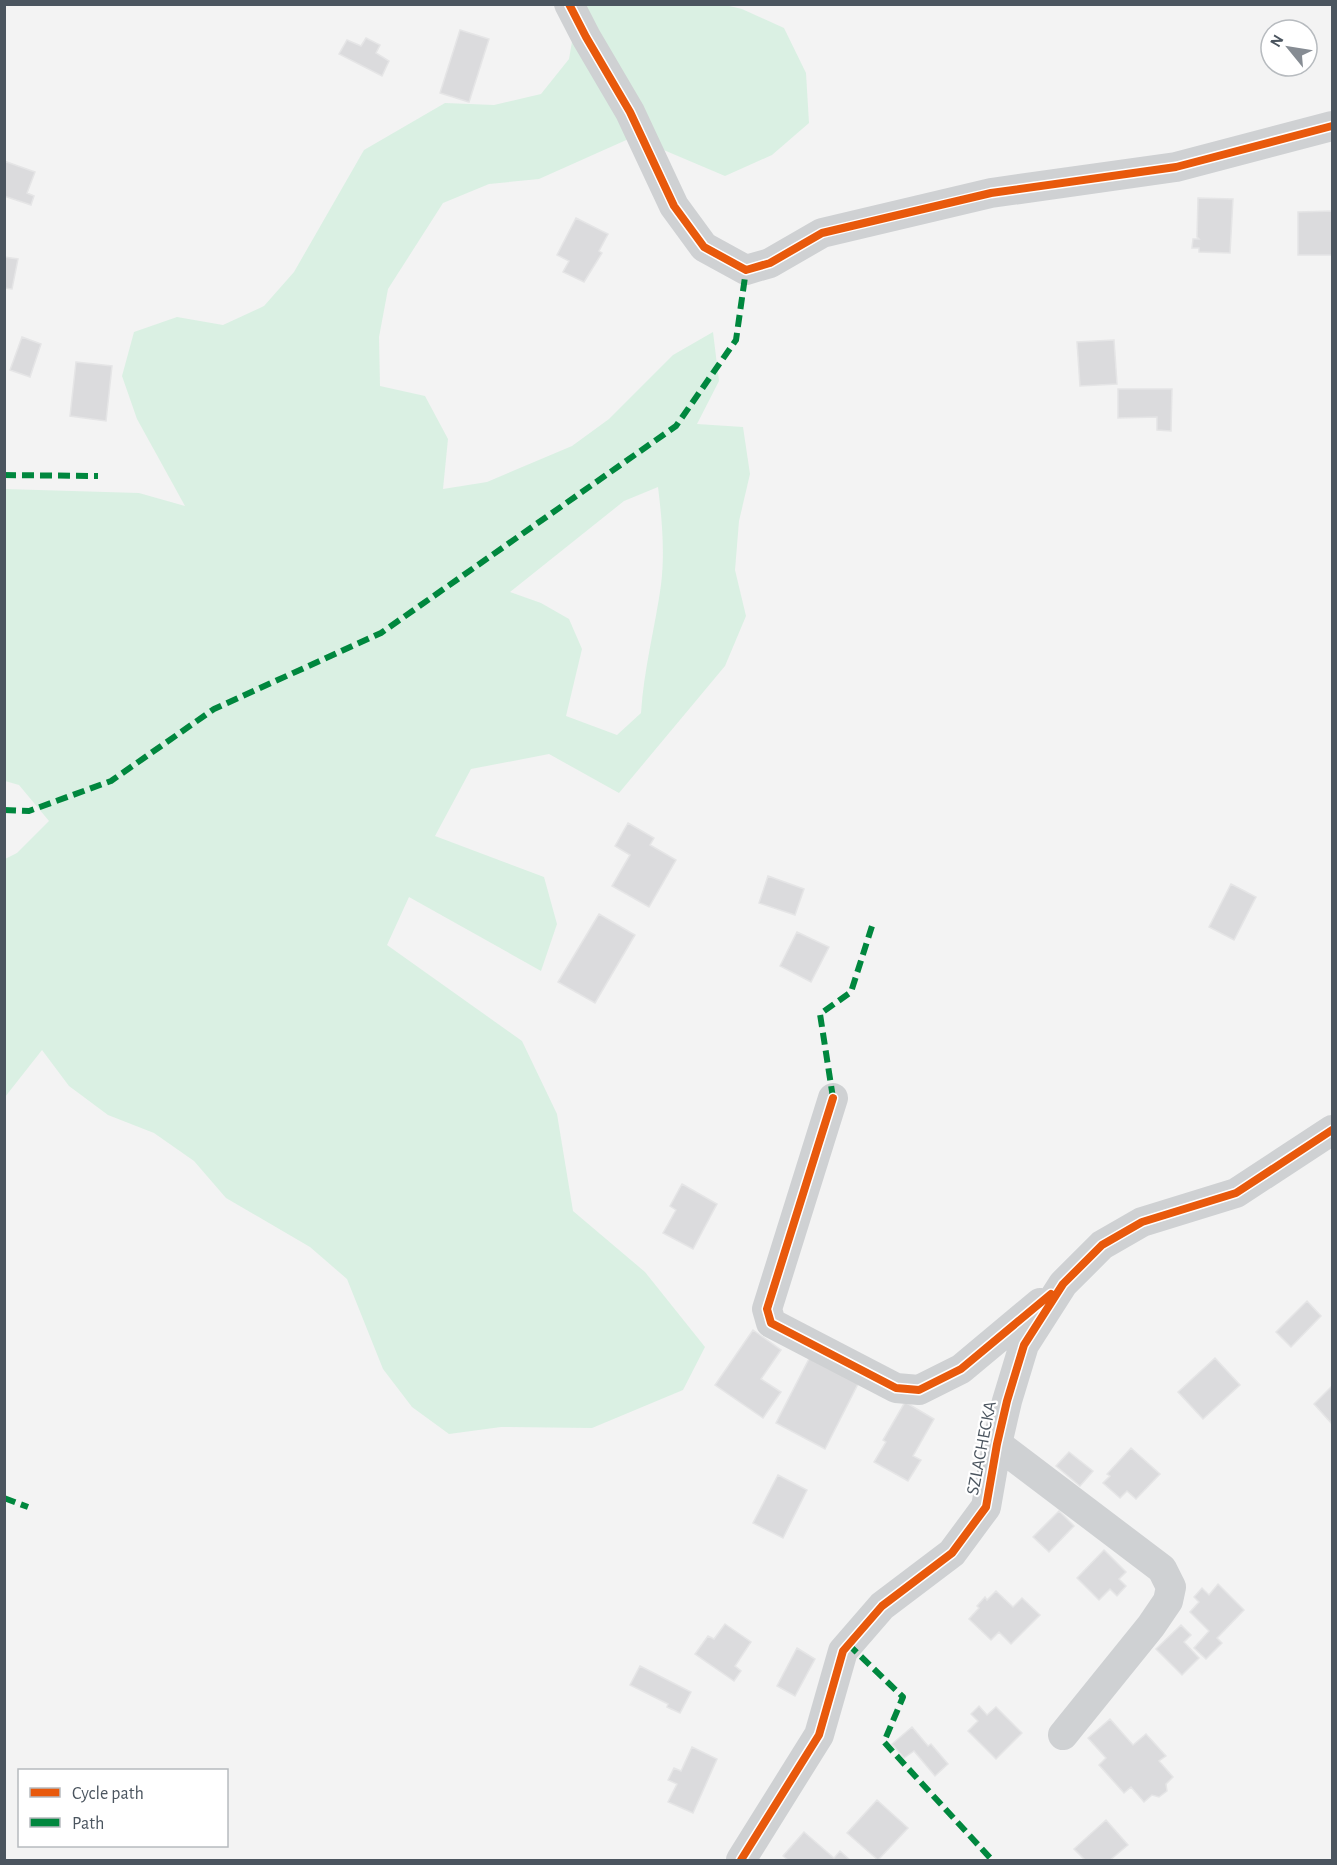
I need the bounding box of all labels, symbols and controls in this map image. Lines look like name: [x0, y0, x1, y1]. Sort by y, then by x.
north arrow: [1259, 18, 1319, 78]
text: N: [1267, 32, 1287, 50]
street label: SZLACHECKA: [964, 1399, 1000, 1496]
legend: [18, 1769, 228, 1847]
text: Cycle path: [72, 1785, 144, 1803]
text: Path: [72, 1815, 104, 1833]

